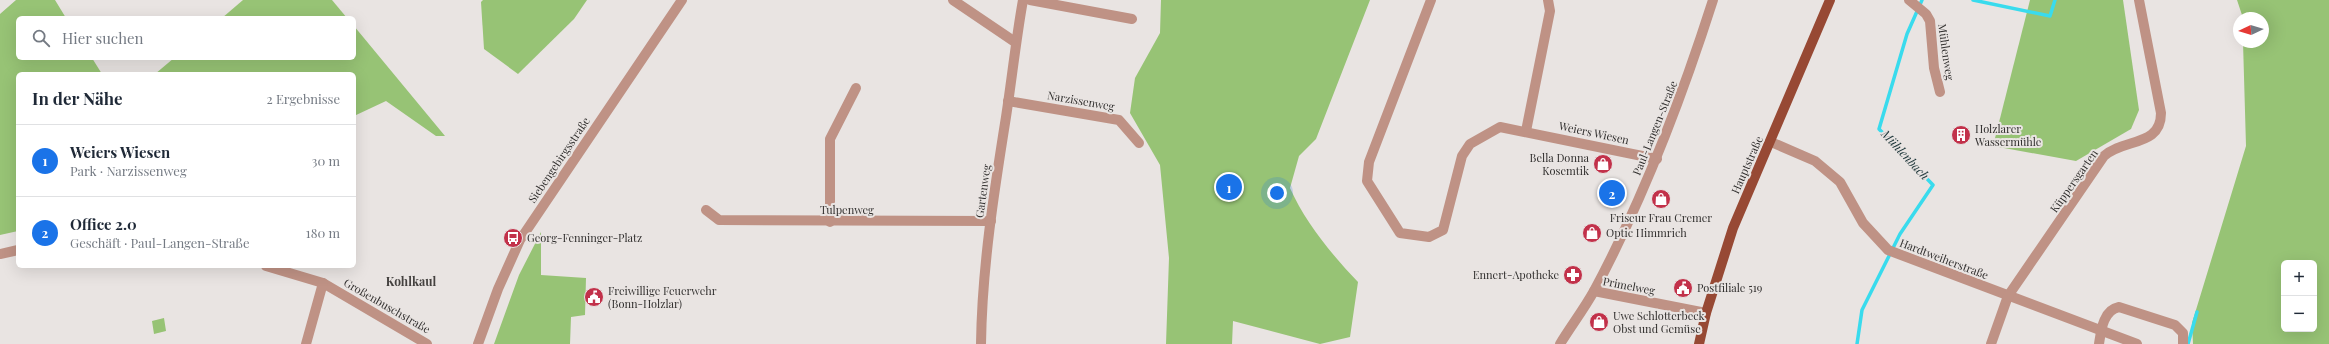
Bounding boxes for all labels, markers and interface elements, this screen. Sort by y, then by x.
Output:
north arrow [2233,12,2269,48]
search box [16,16,356,60]
street label: Mühlenweg [1935,23,1958,81]
icon: search [30,27,52,49]
text: Hier suchen [62,28,144,48]
street label: Paul-Langen-Straße [1629,78,1681,177]
text: In der Nähe [32,87,123,109]
street label: Narzissenweg [1046,87,1116,114]
text: 2 Ergebnisse [266,90,340,107]
street label: Siebengebirgsstraße [524,114,593,206]
street label: Weiers Wiesen [1557,118,1631,147]
place label: Holzlarer Wassermühle [1974,121,2042,149]
building icon: Holzlarer Wassermühle [1950,124,1972,146]
water label: Mühlenbach [1878,125,1933,183]
street label: Hauptstraße [1727,133,1766,196]
text: Weiers Wiesen [70,142,170,162]
street label: Küppersgarten [2046,146,2101,215]
place label: Bella Donna Kosemtik [1530,150,1590,178]
text: 1 [43,152,47,169]
text: 30 m [312,152,340,169]
shop icon: Bella Donna Kosemtik [1592,153,1614,175]
text: Park · Narzissenweg [70,162,187,179]
street label: Gartenweg [971,163,994,219]
pin: 1 [1216,172,1242,202]
pin: 2 [1599,178,1625,208]
your location [1267,183,1287,203]
shop icon: Friseur Frau Cremer [1650,188,1672,210]
street label: Tulpenweg [820,202,874,217]
place label: Friseur Frau Cremer [1610,210,1712,225]
text: Office 2.0 [70,214,137,234]
shop icon: Optic Himmrich [1581,222,1603,244]
text: 2 [42,224,48,241]
text: 180 m [306,224,340,241]
place label: Optic Himmrich [1606,225,1687,240]
bus stop icon: Georg-Fenninger-Platz [502,227,524,249]
place label: Georg-Fenninger-Platz [527,230,642,245]
text: Geschäft · Paul-Langen-Straße [70,234,250,251]
street label: Hardtweiherstraße [1898,235,1991,283]
map controls [2281,260,2317,332]
button: + [2281,260,2317,296]
pharmacy icon: Ennert-Apotheke [1562,264,1584,286]
place label: Ennert-Apotheke [1473,267,1559,282]
district label: Kohlkaul [386,273,436,289]
street label: Primelweg [1602,273,1657,298]
street label: Großenbuschstraße [341,275,434,337]
public building icon: Postfiliale 519 [1672,277,1694,299]
place label: Postfiliale 519 [1697,280,1763,295]
place label: Freiwillige Feuerwehr (Bonn-Holzlar) [608,283,717,311]
public building icon: Freiwillige Feuerwehr (Bonn-Holzlar) [583,286,605,308]
button: − [2281,296,2317,332]
place label: Uwe Schlotterbeck Obst und Gemüse [1613,308,1705,336]
shop icon: Uwe Schlotterbeck Obst und Gemüse [1588,311,1610,333]

